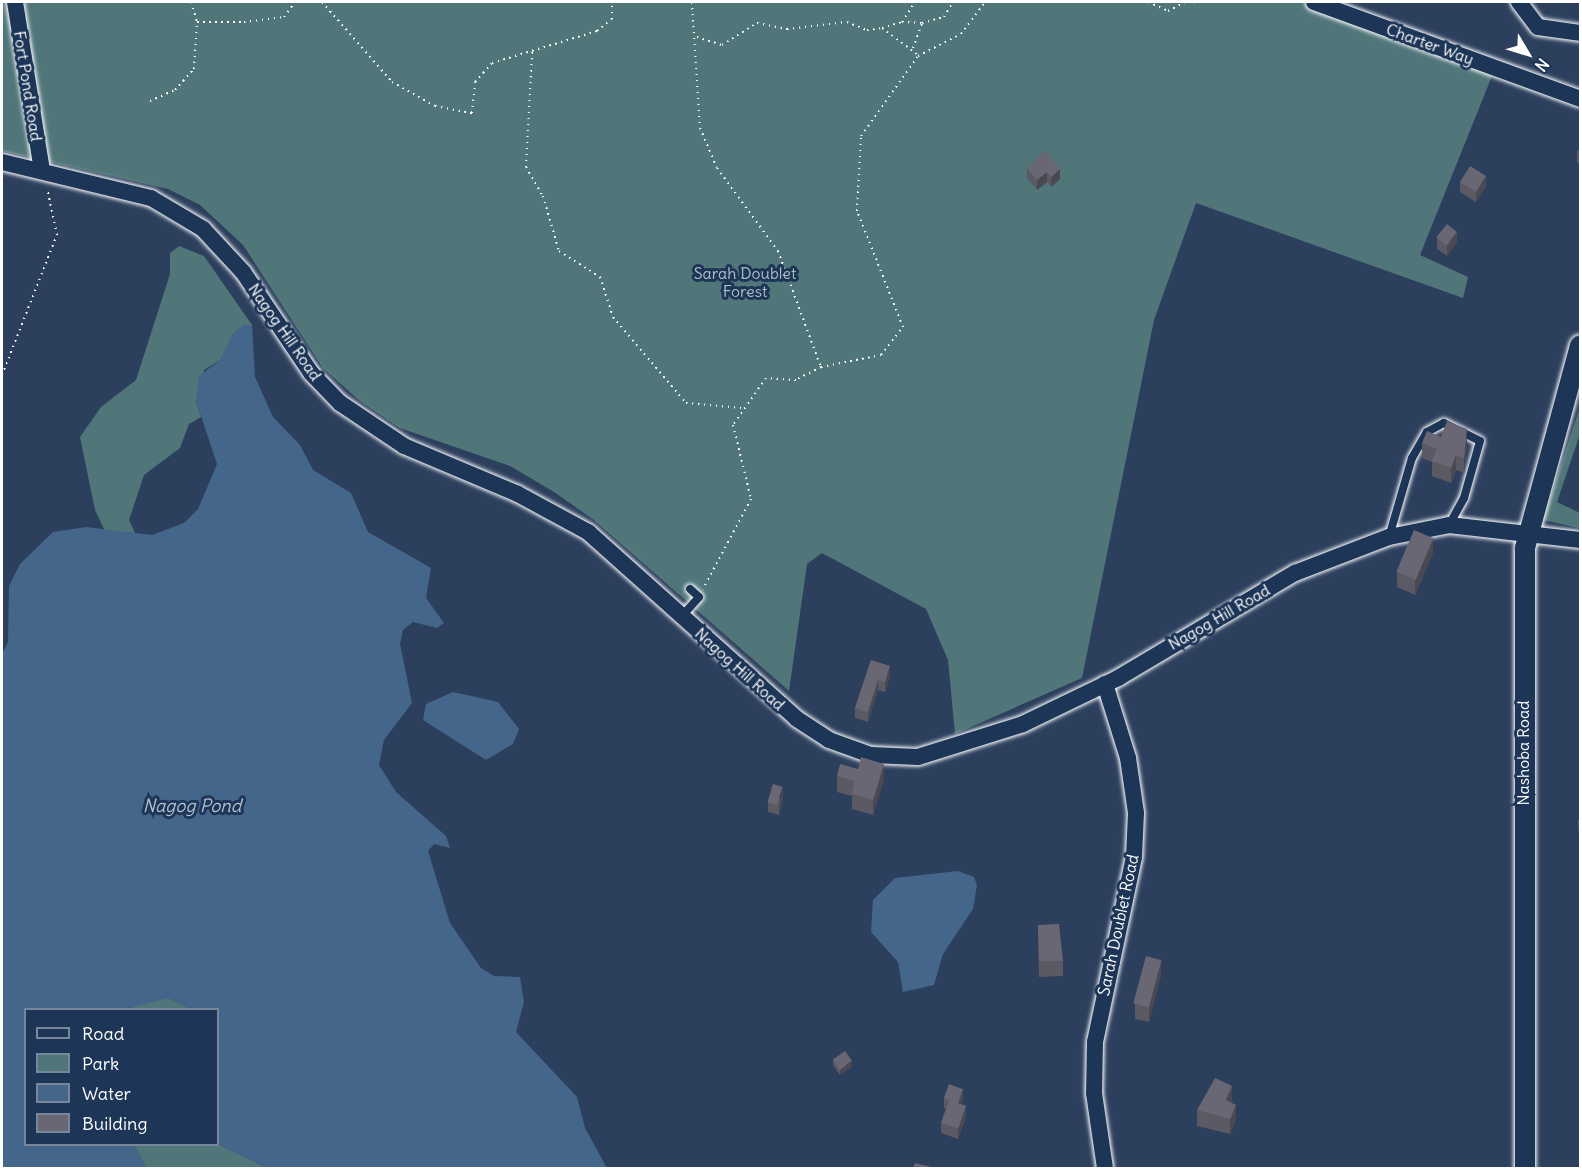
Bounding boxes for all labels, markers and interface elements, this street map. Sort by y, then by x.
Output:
street label: Charter Way [1384,19,1476,69]
north arrow [1498,24,1558,84]
street label: Fort Pond Road [10,30,46,142]
text: N [1531,55,1553,76]
park label: Sarah Doublet Forest [694,263,796,301]
street label: Nagog Hill Road [244,280,326,384]
street label: Nagog Hill Road [1165,580,1273,654]
street label: Nagog Hill Road [691,624,789,714]
street label: Nashoba Road [1513,701,1533,805]
water label: Nagog Pond [143,795,241,817]
street label: Sarah Doublet Road [1094,853,1142,997]
legend [24,1008,219,1146]
text: Road [82,1022,124,1045]
text: Park [82,1052,119,1075]
text: Water [82,1082,131,1105]
text: Building [82,1112,147,1135]

